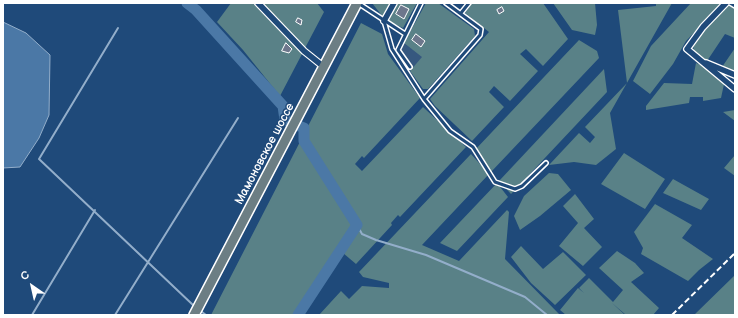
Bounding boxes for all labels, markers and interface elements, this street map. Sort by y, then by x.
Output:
street label: Мамоновское шоссе [232,101,298,207]
north arrow [12,266,52,306]
text: С [18,268,32,283]

